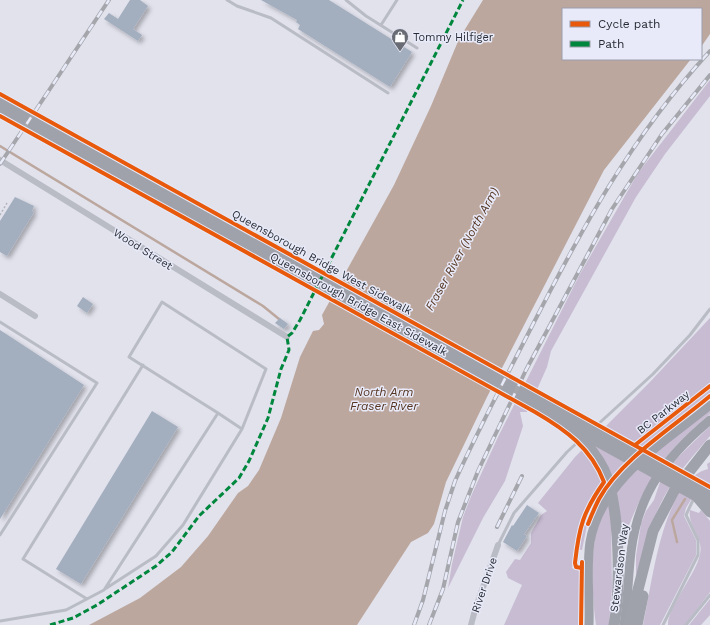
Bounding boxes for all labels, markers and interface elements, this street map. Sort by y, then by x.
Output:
legend [562,8,702,60]
text: Cycle path [598,17,660,31]
shop icon: Tommy Hilfiger [390,27,410,52]
place label: Tommy Hilfiger [413,31,494,44]
text: Path [598,37,624,51]
water label: Fraser River (North Arm) [422,185,502,313]
street label: Queensborough Bridge West Sidewalk [230,207,414,318]
street label: Wood Street [111,226,175,273]
street label: Queensborough Bridge East Sidewalk [268,250,450,359]
water label: North Arm Fraser River [350,385,419,413]
street label: BC Parkway [635,388,692,437]
street label: Stewardson Way [608,523,631,613]
street label: River Drive [469,556,500,615]

